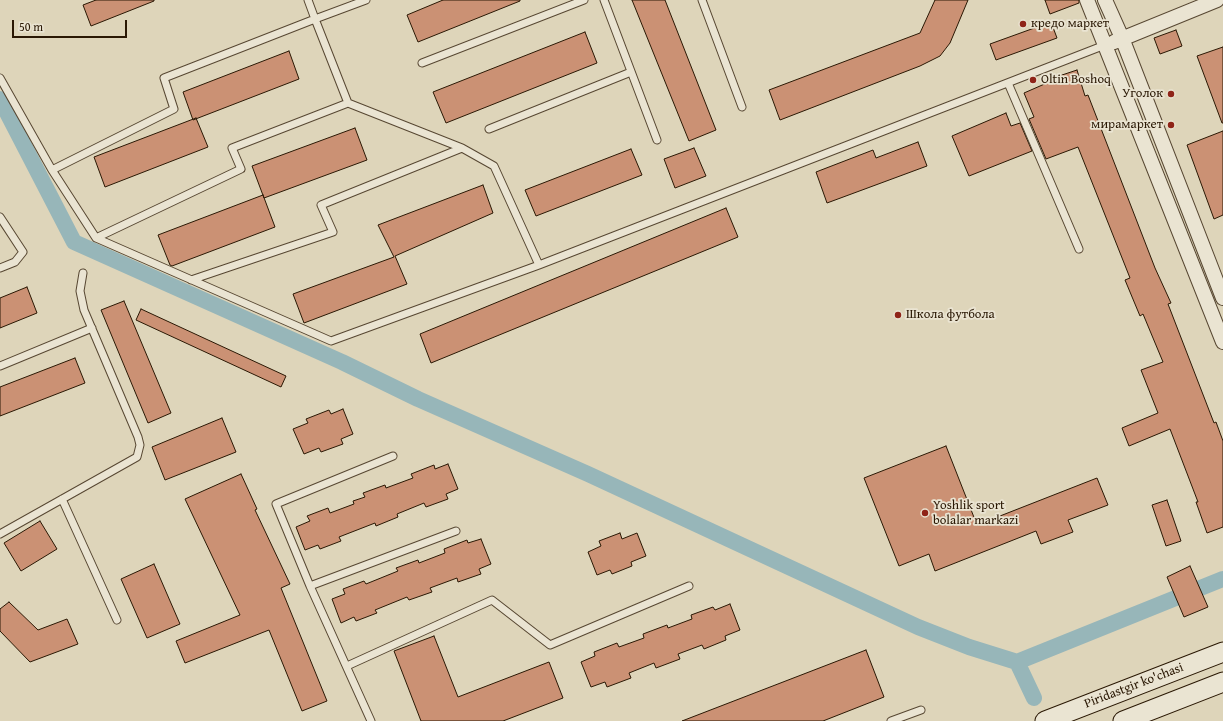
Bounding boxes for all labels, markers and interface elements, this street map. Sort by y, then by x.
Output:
scale bar [14,12,129,38]
place label: кредо маркет [1031,16,1109,32]
text: 50 m [19,18,43,35]
marker: кредо маркет [1018,19,1028,29]
place label: Oltin Boshoq [1041,72,1111,88]
marker: Oltin Boshoq [1028,75,1038,85]
place label: Уголок [1122,86,1163,102]
marker: Уголок [1166,89,1176,99]
place label: мирамаркет [1091,117,1163,133]
marker: мирамаркет [1166,120,1176,130]
place label: Школа футбола [906,307,995,323]
marker: Школа футбола [893,310,903,320]
place label: Yoshlik sport bolalar markazi [933,498,1018,529]
marker: Yoshlik sport bolalar markazi [920,508,930,518]
street label: Piridastgir ko'chasi [1082,660,1186,712]

